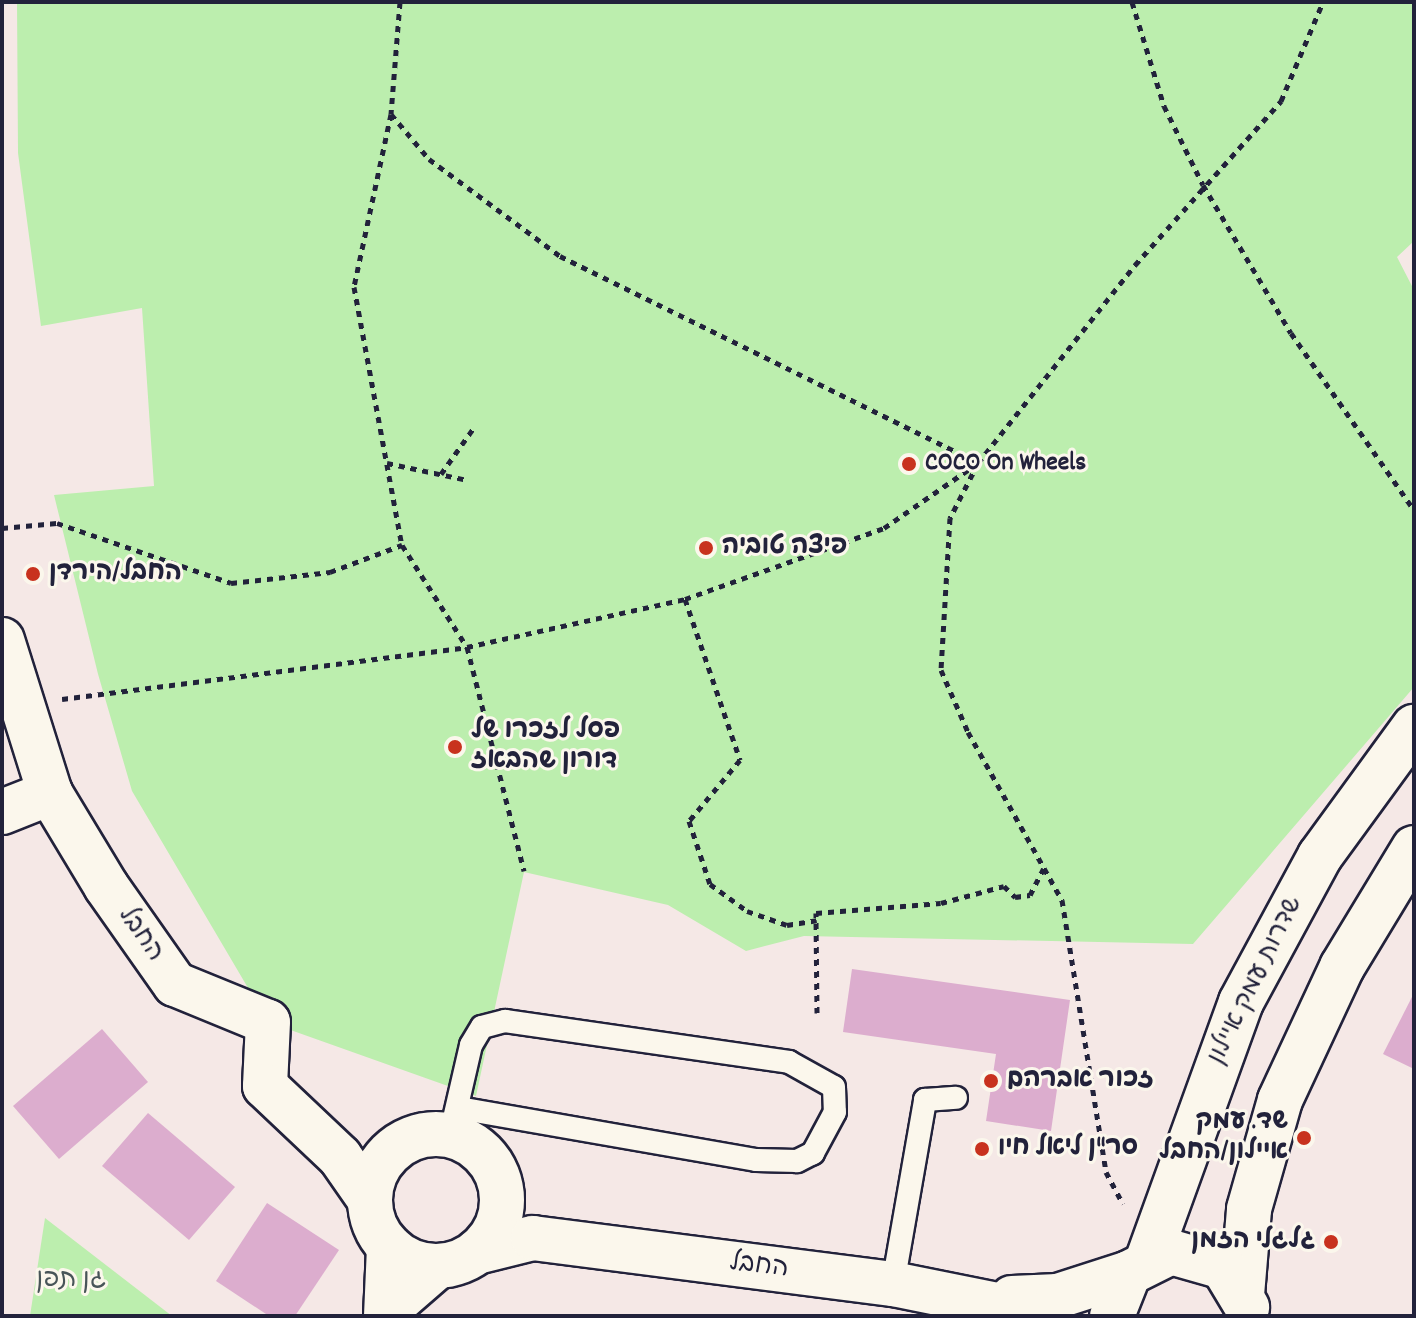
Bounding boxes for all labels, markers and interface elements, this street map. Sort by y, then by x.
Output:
place label: COCO On Wheels [925,448,1086,480]
marker: COCO On Wheels [900,455,918,473]
place label: פיצה טוביה [722,532,847,564]
marker: פיצה טוביה [697,539,715,557]
place label: החבל/הירדן [49,558,182,590]
marker: החבל/הירדן [24,565,42,583]
place label: פסל לזכרו של דורון שהבאז [471,716,620,778]
marker: פסל לזכרו של דורון שהבאז [446,738,464,756]
street label: שדרות עמק איילון [1202,892,1310,1070]
street label: החבל [110,902,170,968]
place label: זכור אברהם [1007,1065,1154,1097]
marker: זכור אברהם [982,1072,1000,1090]
place label: שד. עמק איילון/החבל [1159,1107,1288,1168]
marker: שד. עמק איילון/החבל [1295,1129,1313,1147]
place label: סר"ן ליאל חיו [998,1133,1138,1165]
marker: סר"ן ליאל חיו [973,1140,991,1158]
place label: גלגלי הזמן [1191,1226,1315,1258]
marker: גלגלי הזמן [1322,1233,1340,1251]
street label: החבל [728,1248,790,1286]
park label: גן תפן [36,1265,106,1297]

